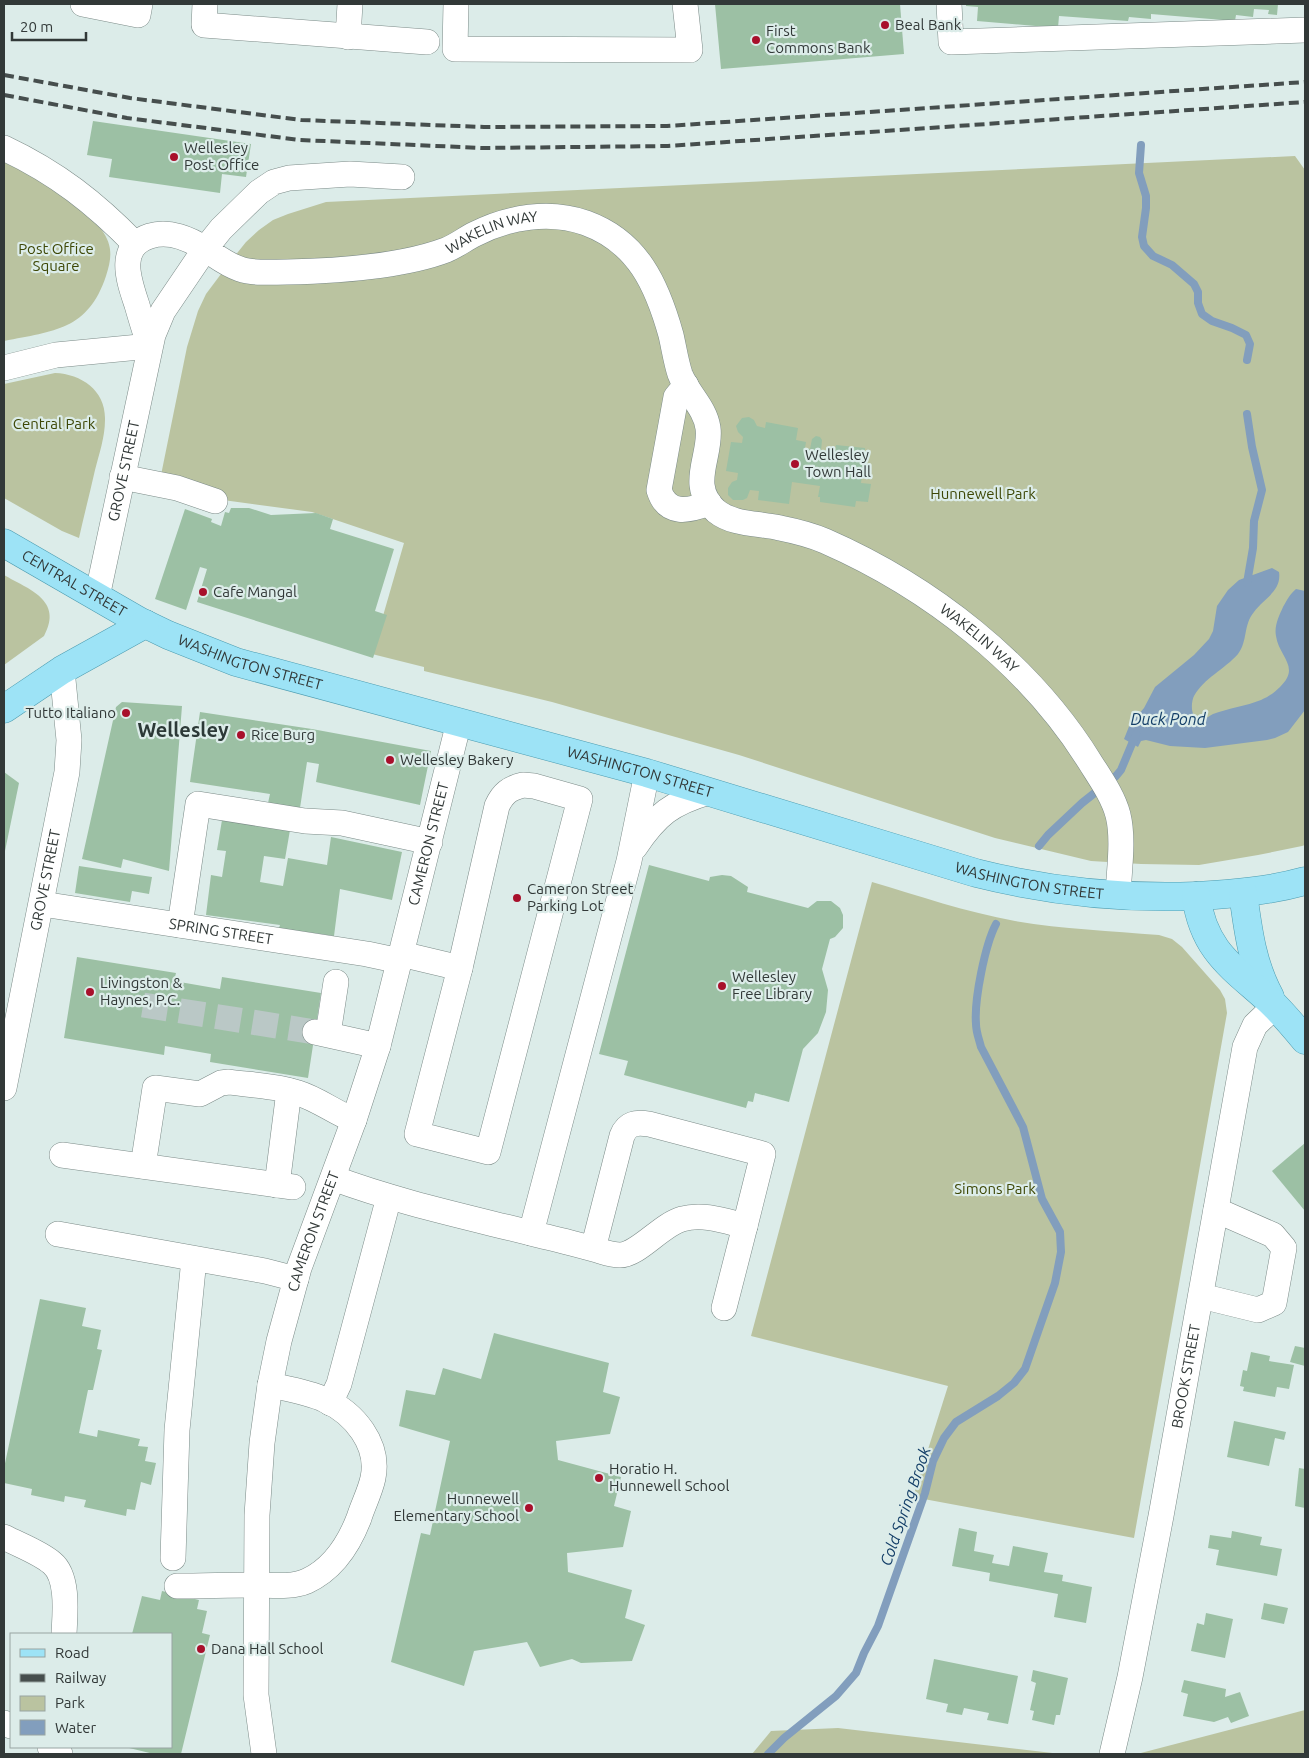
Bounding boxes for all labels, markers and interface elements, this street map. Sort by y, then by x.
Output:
scale bar [12,10,86,42]
place label: Beal Bank [895,16,962,33]
text: 20 m [20,18,53,35]
marker: Beal Bank [879,19,891,31]
place label: First Commons Bank [766,22,871,56]
marker: First Commons Bank [750,34,762,46]
place label: Wellesley Post Office [184,139,259,173]
marker: Wellesley Post Office [168,151,180,163]
street label: WAKELIN WAY [443,207,539,257]
park label: Post Office Square [18,240,94,274]
park label: Central Park [13,415,96,432]
street label: GROVE STREET [104,418,143,523]
place label: Wellesley Town Hall [805,446,871,480]
marker: Wellesley Town Hall [789,458,801,470]
park label: Hunnewell Park [930,485,1036,502]
street label: CENTRAL STREET [19,546,130,620]
place label: Cafe Mangal [213,583,297,600]
marker: Cafe Mangal [197,586,209,598]
street label: WAKELIN WAY [937,600,1023,676]
street label: WASHINGTON STREET [176,631,325,693]
place label: Tutto Italiano [26,704,116,721]
marker: Tutto Italiano [120,707,132,719]
water label: Duck Pond [1130,710,1207,728]
district label: Wellesley [137,718,229,741]
place label: Rice Burg [251,726,315,743]
marker: Rice Burg [235,729,247,741]
street label: WASHINGTON STREET [565,743,716,801]
place label: Wellesley Bakery [400,751,514,768]
marker: Wellesley Bakery [384,754,396,766]
street label: CAMERON STREET [404,780,452,907]
street label: GROVE STREET [27,827,63,932]
street label: WASHINGTON STREET [953,858,1105,902]
place label: Cameron Street Parking Lot [527,880,634,914]
marker: Cameron Street Parking Lot [511,892,523,904]
street label: SPRING STREET [168,915,275,948]
place label: Wellesley Free Library [732,968,812,1002]
place label: Livingston & Haynes, P.C. [100,974,183,1008]
marker: Wellesley Free Library [716,980,728,992]
marker: Livingston & Haynes, P.C. [84,986,96,998]
street label: CAMERON STREET [284,1168,342,1293]
park label: Simons Park [954,1180,1036,1197]
street label: BROOK STREET [1168,1322,1203,1430]
water label: Cold Spring Brook [876,1443,934,1568]
place label: Horatio H. Hunnewell School [609,1460,730,1494]
marker: Horatio H. Hunnewell School [593,1472,605,1484]
place label: Hunnewell Elementary School [393,1490,519,1524]
marker: Hunnewell Elementary School [523,1502,535,1514]
legend [10,1633,172,1748]
place label: Dana Hall School [211,1640,323,1657]
marker: Dana Hall School [195,1643,207,1655]
text: Road [55,1644,90,1661]
text: Railway [55,1669,106,1686]
text: Park [55,1694,85,1711]
text: Water [55,1719,96,1736]

